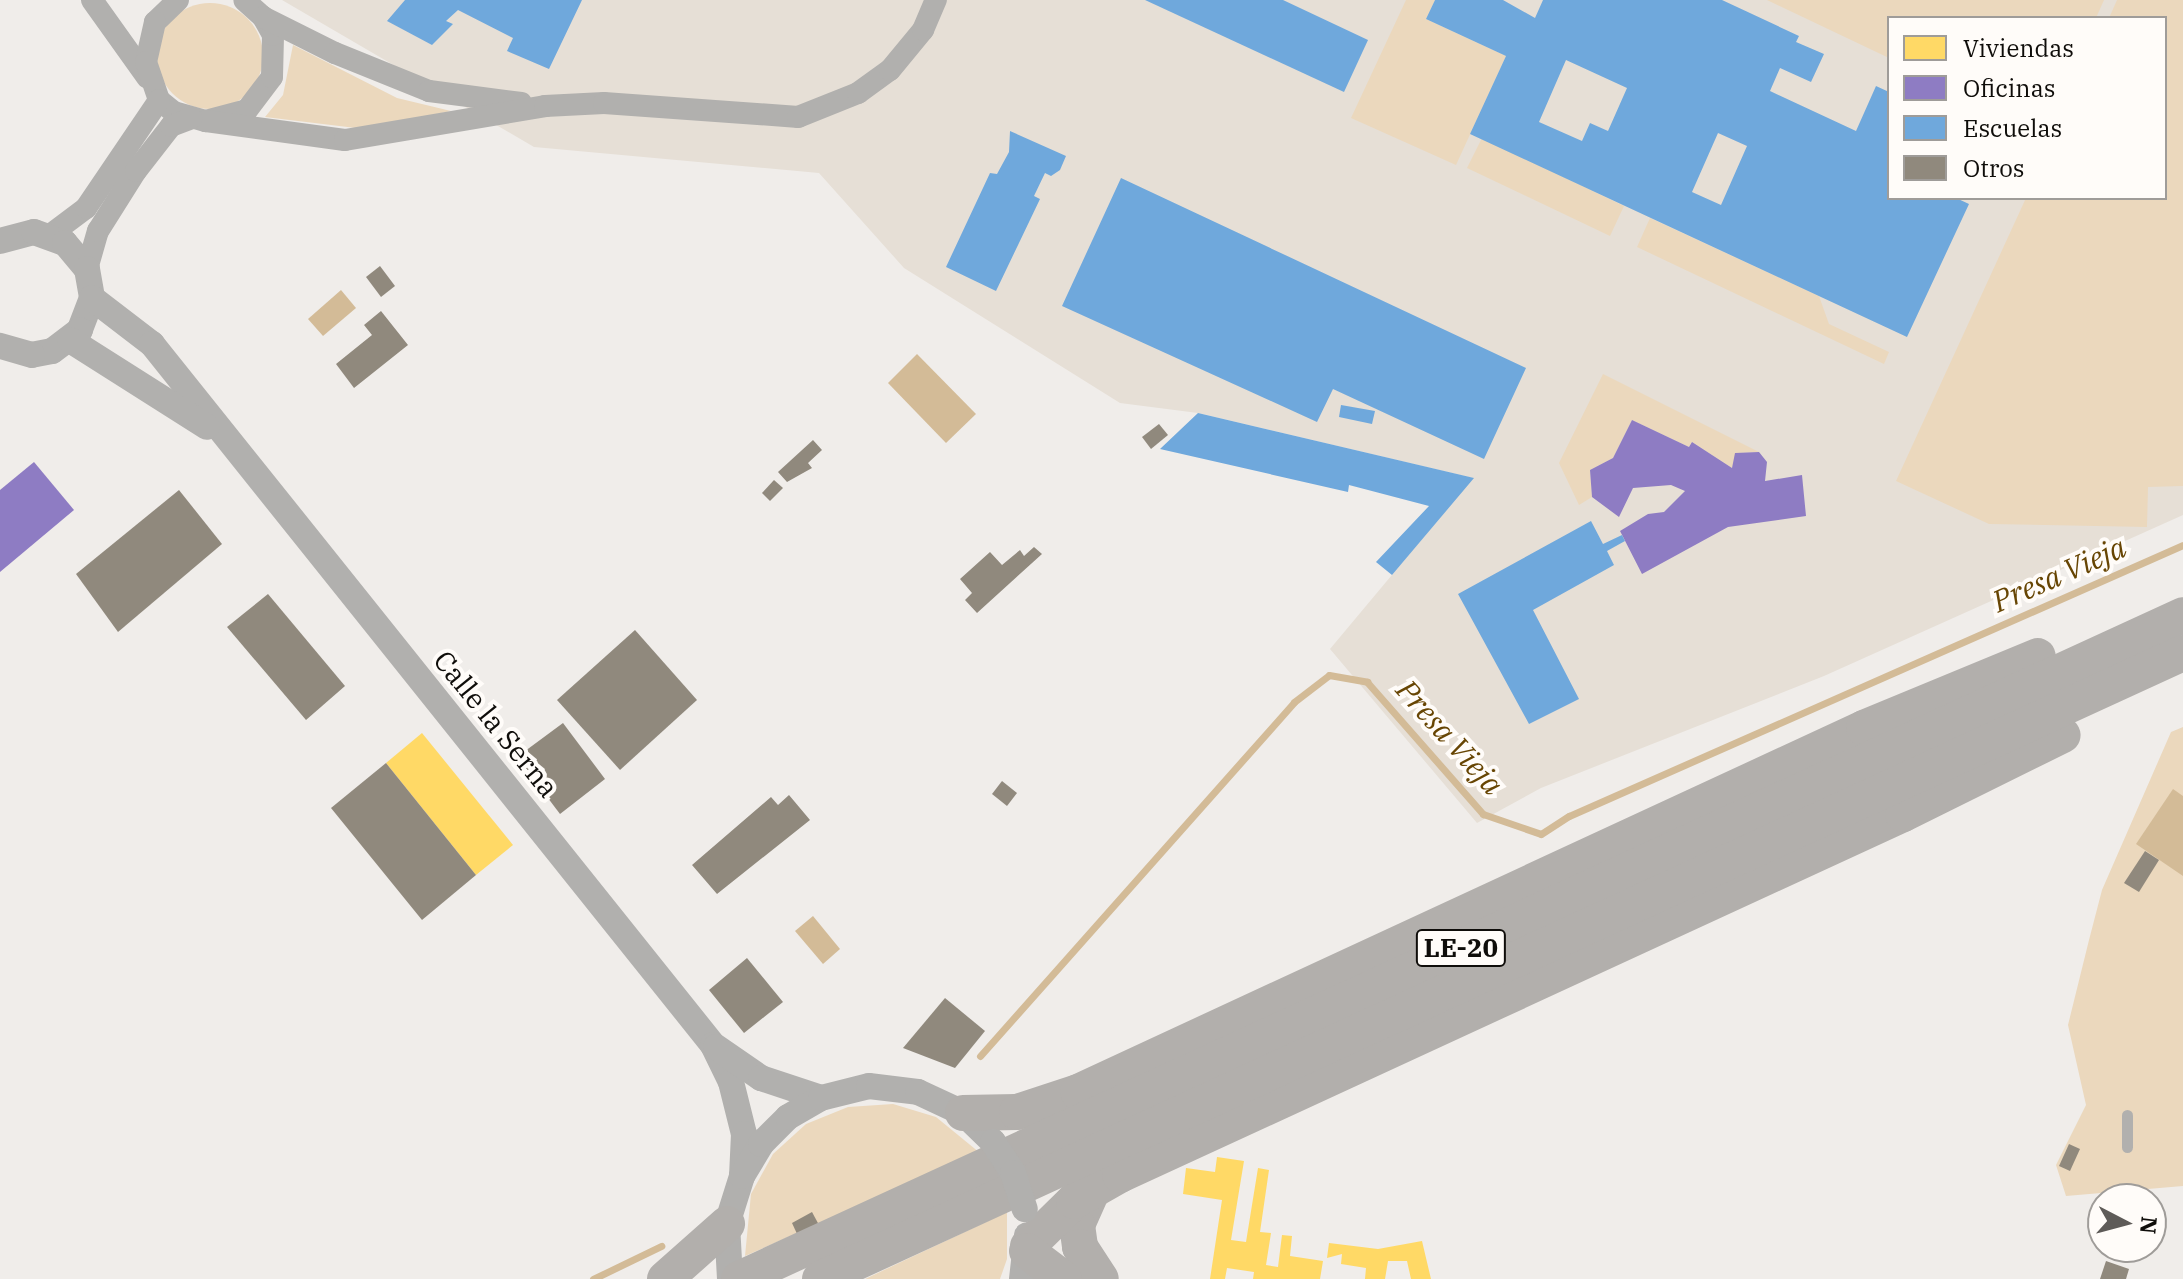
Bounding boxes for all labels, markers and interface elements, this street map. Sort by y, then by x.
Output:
legend [1887,16,2167,200]
text: Viviendas [1963,32,2074,64]
text: Oficinas [1963,72,2055,104]
text: Escuelas [1963,112,2062,144]
text: Otros [1963,152,2025,184]
water label: Presa Vieja [1987,529,2131,619]
street label: Calle la Serna [427,644,565,804]
water label: Presa Vieja [1389,672,1511,802]
road number: LE-20 [1415,926,1507,970]
north arrow [2087,1183,2167,1263]
text: N [2134,1215,2165,1236]

